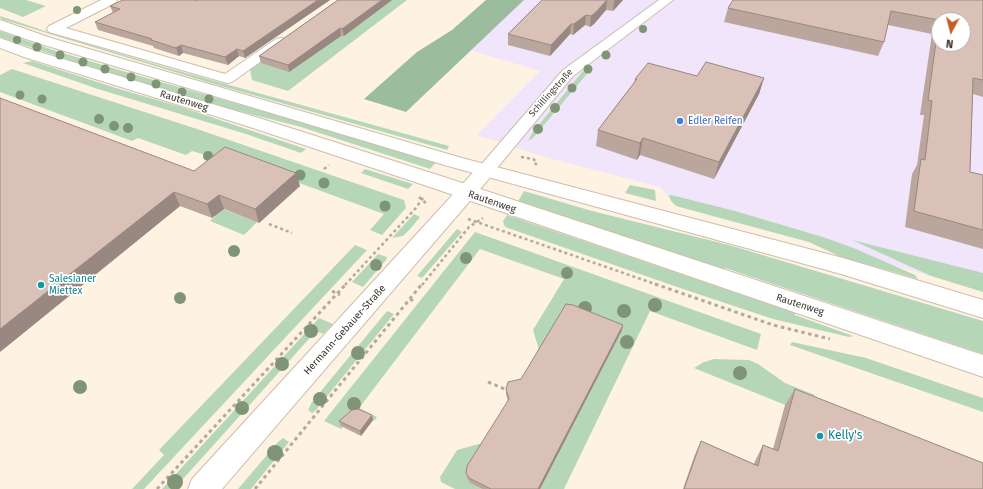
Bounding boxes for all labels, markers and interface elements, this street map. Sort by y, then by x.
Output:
north arrow [931,12,971,52]
text: N [945,37,954,50]
street label: Schillingstraße [527,67,575,119]
street label: Rautenweg [158,88,210,114]
place label: Edler Reifen [688,115,743,127]
marker: Edler Reifen [675,116,685,126]
street label: Rautenweg [467,188,517,216]
place label: Salesianer Miettex [49,273,96,296]
marker: Salesianer Miettex [36,280,46,290]
street label: Hermann-Gebauer-Straße [301,283,389,377]
street label: Rautenweg [774,292,826,318]
place label: Kelly's [828,429,862,443]
marker: Kelly's [815,431,825,441]

